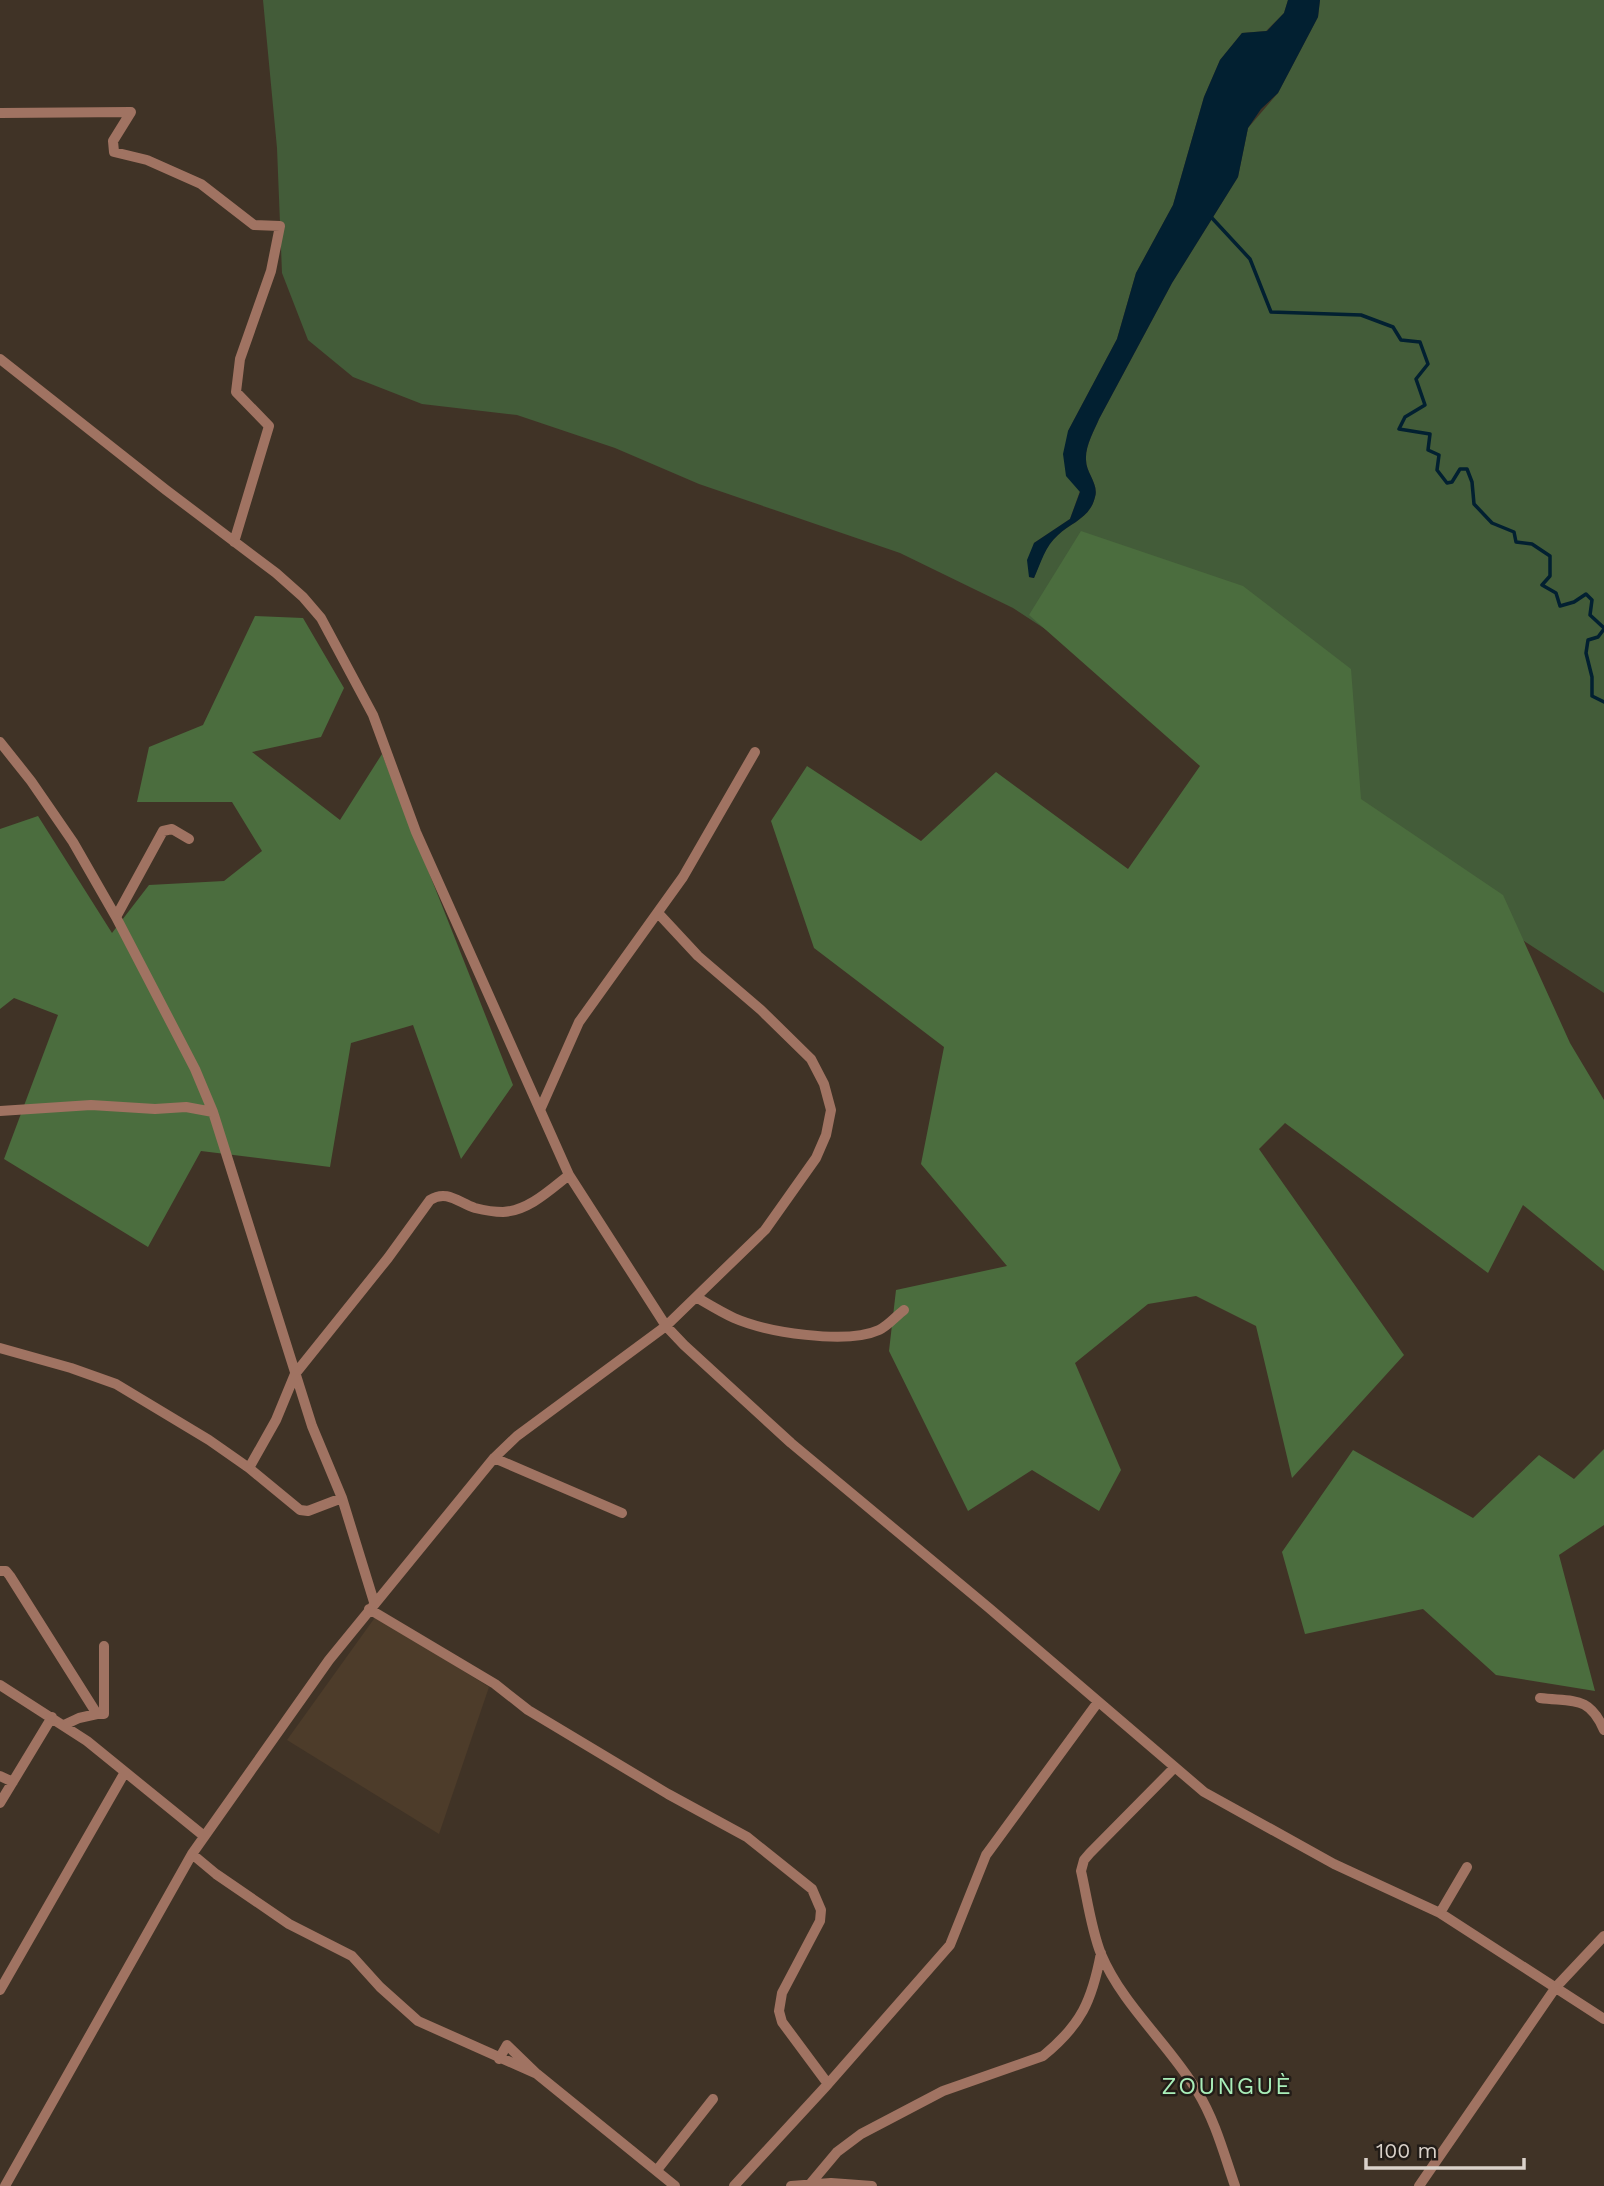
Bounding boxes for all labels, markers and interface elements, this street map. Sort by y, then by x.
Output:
district label: ZOUNGUÈ [1161,2072,1293,2100]
scale bar [1366,2126,1524,2170]
text: 100 m [1376,2138,1438,2163]

